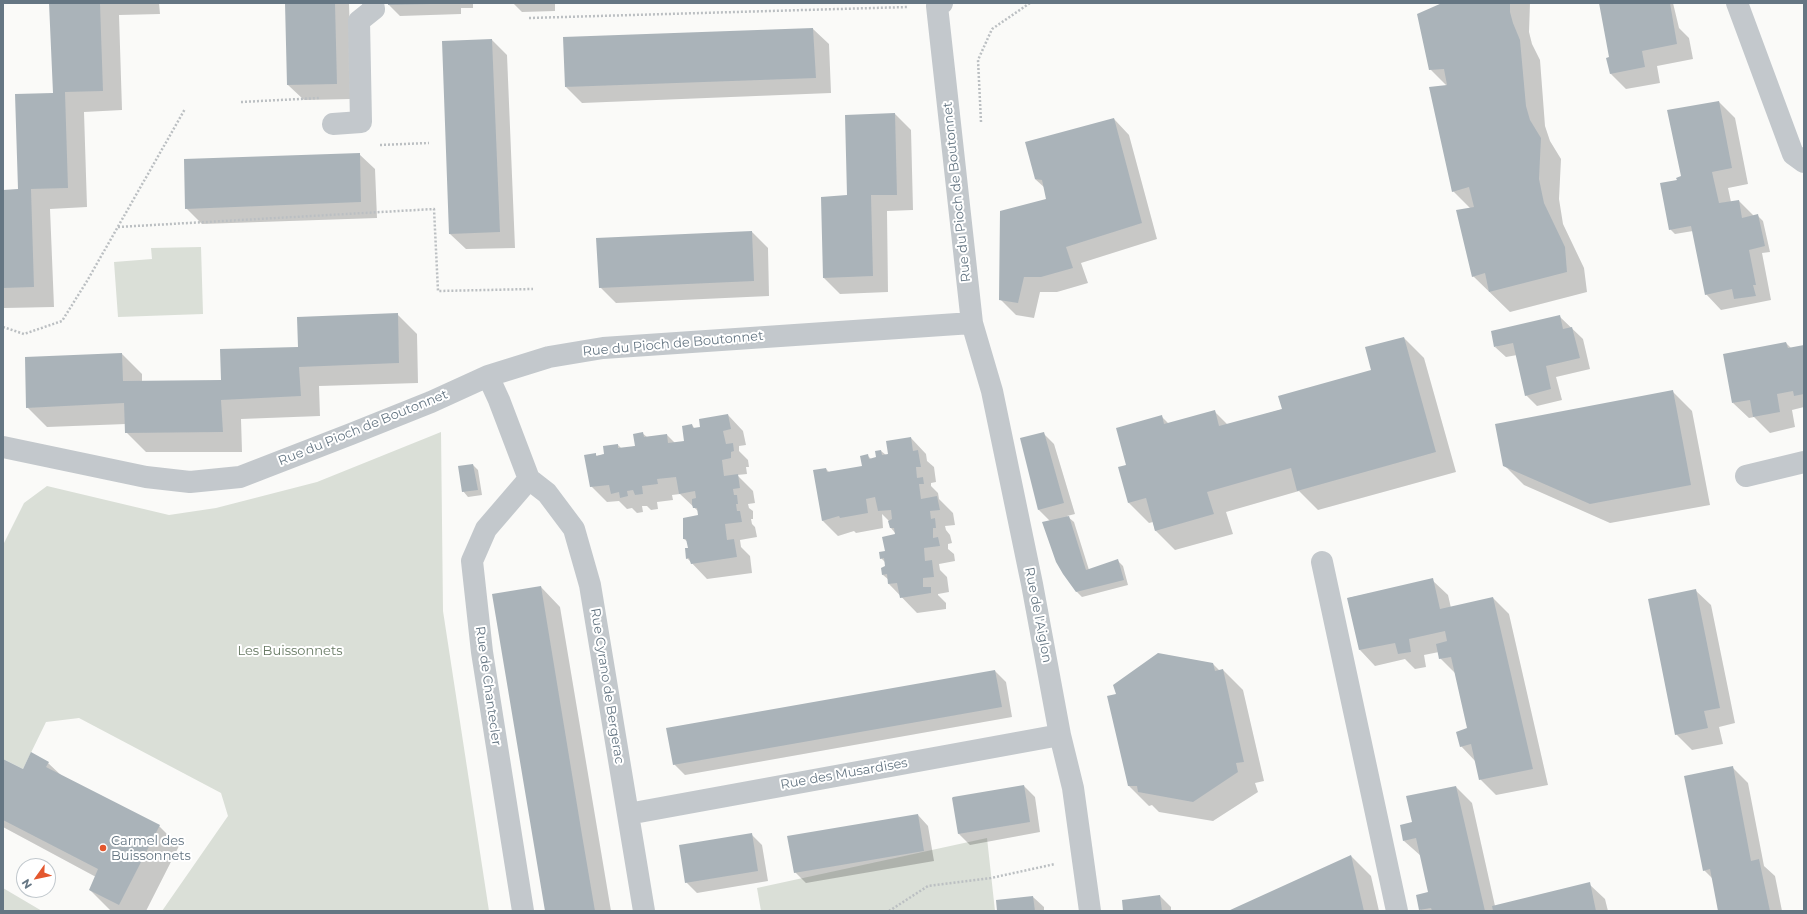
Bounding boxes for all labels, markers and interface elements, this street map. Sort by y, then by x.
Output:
street label: Rue du Pioch de Boutonnet [940,101,974,283]
street label: Rue du Pioch de Boutonnet [582,328,764,360]
street label: Rue du Pioch de Boutonnet [276,387,450,469]
street label: Rue de l'Aiglon [1021,566,1055,664]
street label: Rue Cyrano de Bergerac [587,607,627,765]
street label: Rue de Chantecler [472,625,504,747]
park label: Les Buissonnets [237,643,343,659]
street label: Rue des Musardises [779,755,909,793]
place label: Carmel des Buissonnets [111,833,191,864]
marker: Carmel des Buissonnets [98,843,108,853]
north arrow [16,858,56,898]
text: N [18,876,35,892]

